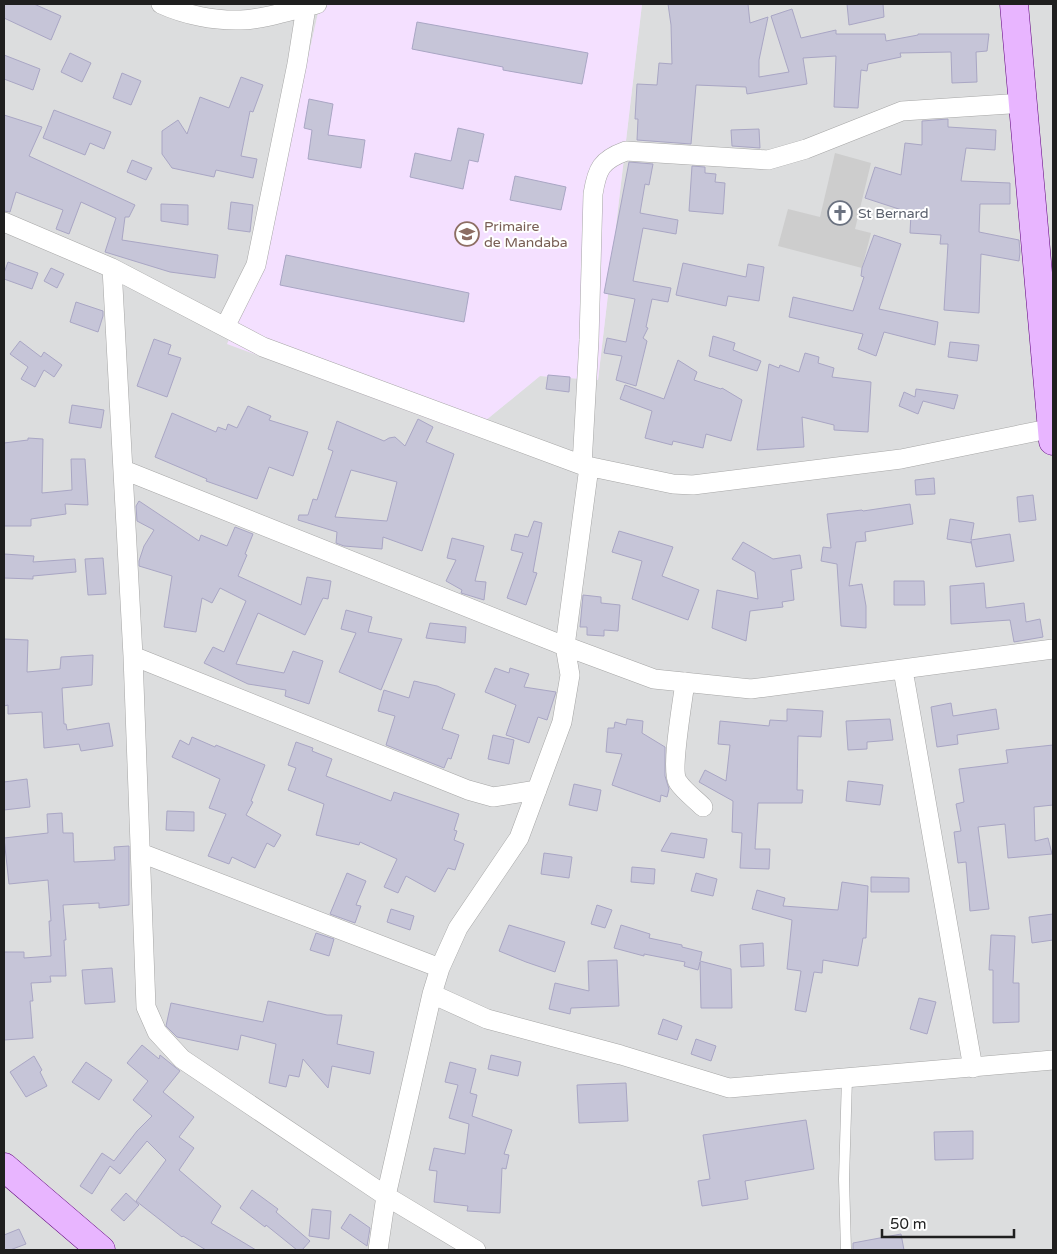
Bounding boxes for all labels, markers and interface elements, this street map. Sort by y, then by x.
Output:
church icon: St Bernard [827,200,853,226]
place label: St Bernard [858,205,929,222]
place label: Primaire de Mandaba [484,218,568,251]
school or university icon: Primaire de Mandaba [454,221,480,247]
scale bar [882,1206,1014,1238]
text: 50 m [890,1215,927,1233]

